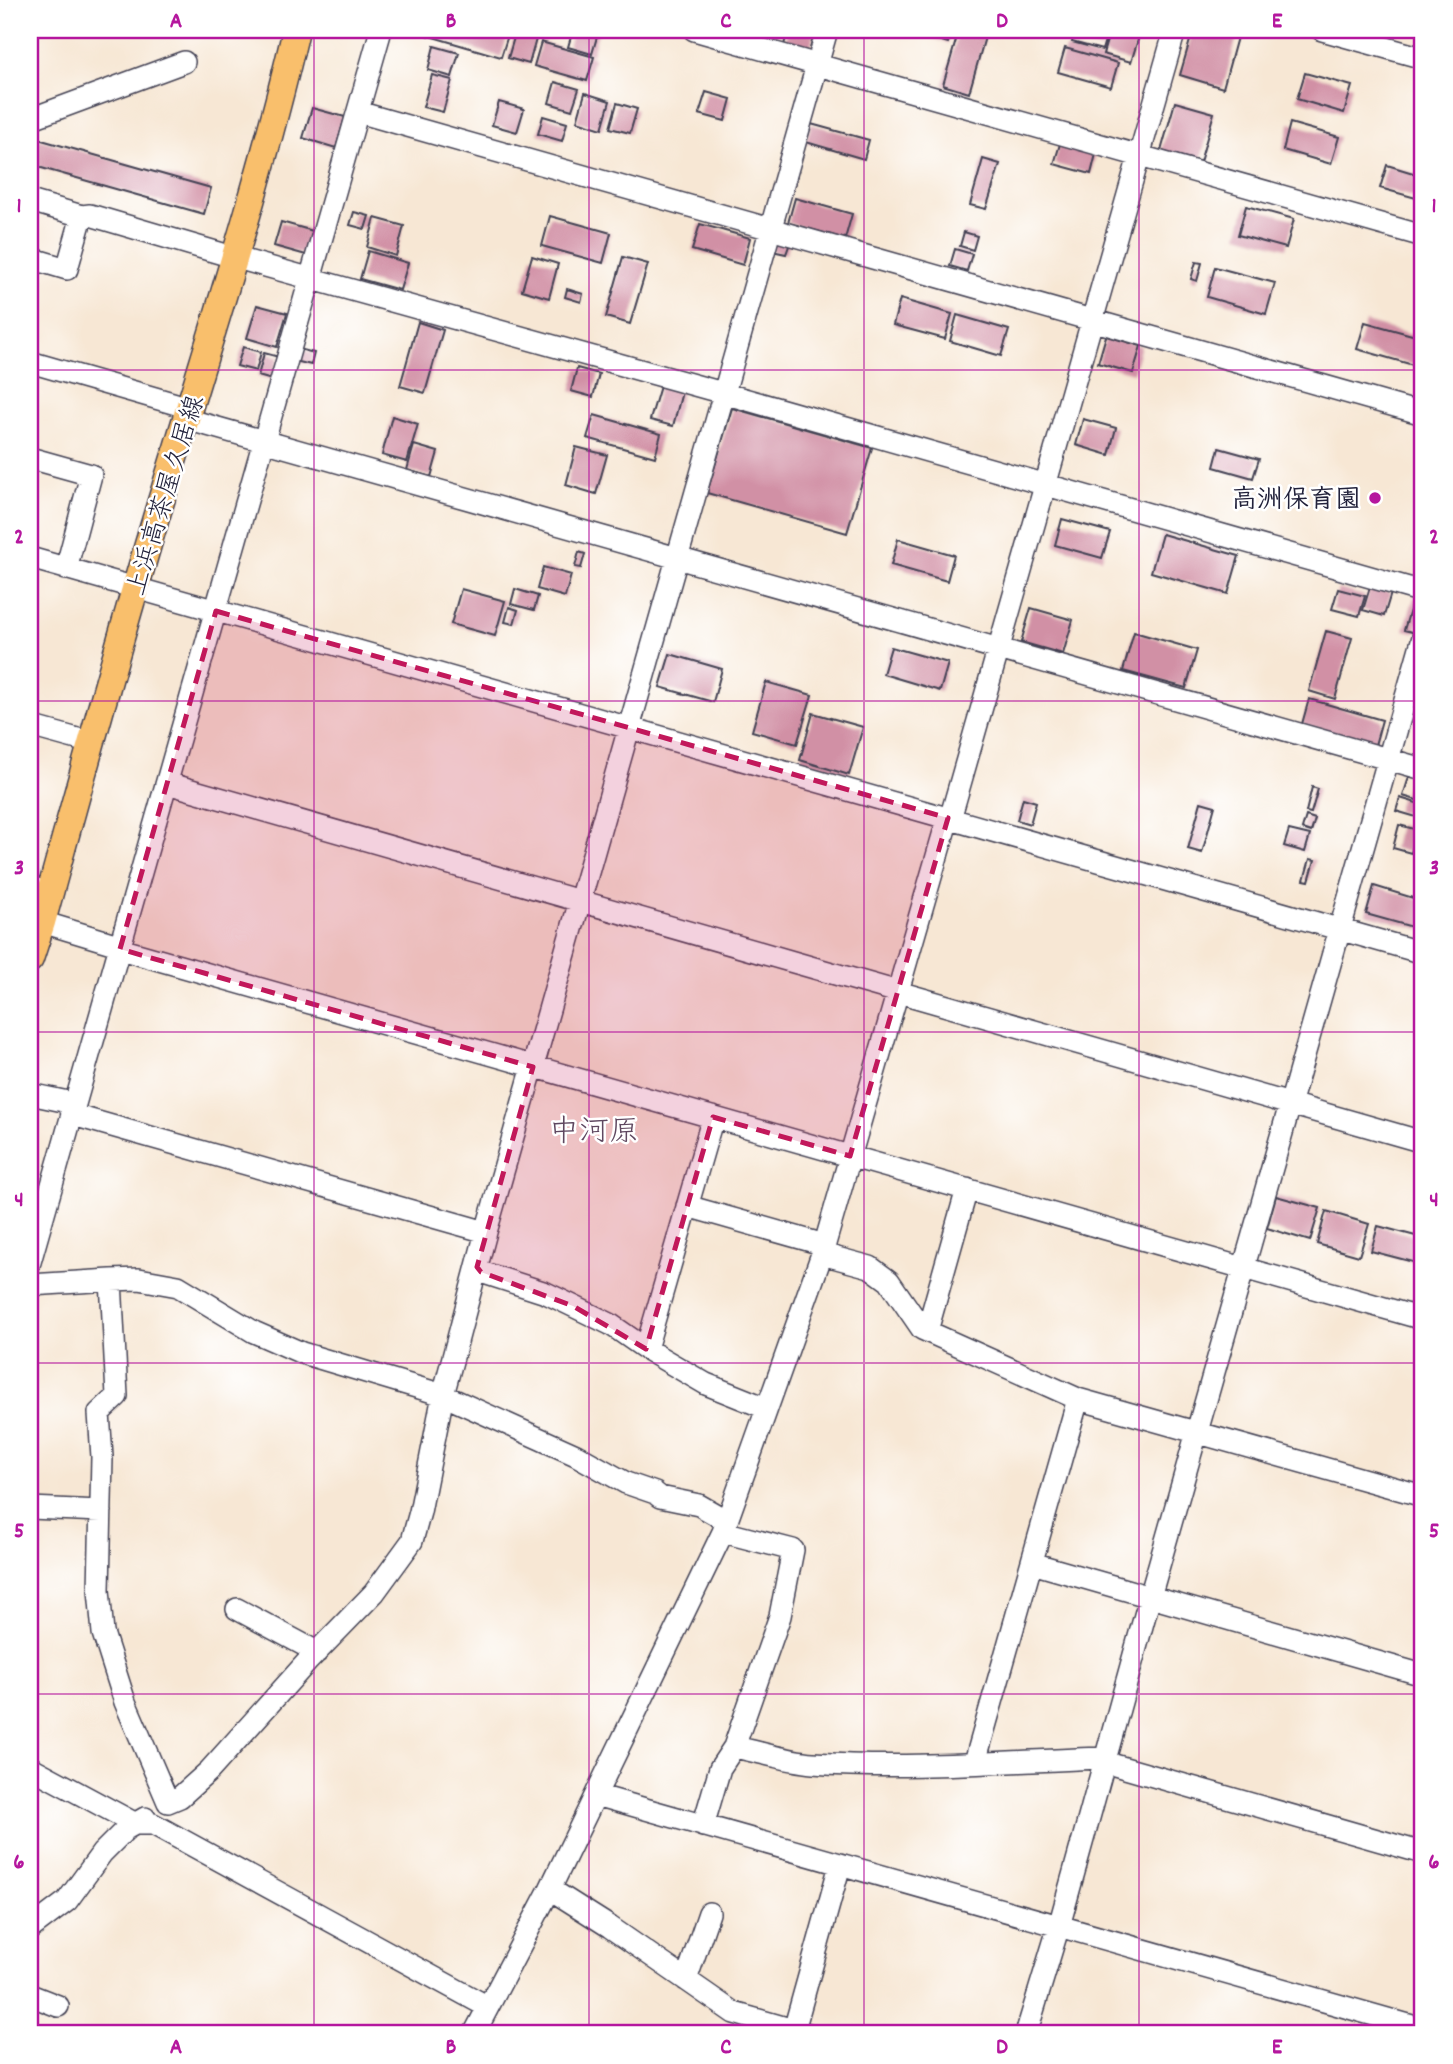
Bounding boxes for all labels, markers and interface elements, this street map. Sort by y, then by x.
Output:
text: A [170,6,182,39]
text: B [446,6,457,39]
text: C [720,6,732,39]
text: D [996,6,1008,39]
text: E [1272,6,1283,39]
text: 1 [16,191,22,224]
text: 1 [1431,191,1437,224]
street label: 上浜高茶屋久居線 [119,391,215,601]
place label: 高洲保育園 [1231,483,1361,520]
marker: 高洲保育園 [1367,490,1383,506]
text: 2 [14,522,24,555]
text: 2 [1429,522,1439,555]
text: 3 [14,853,24,886]
text: 3 [1429,853,1439,886]
district label: 中河原 [549,1113,639,1156]
text: 4 [14,1185,24,1218]
text: 4 [1429,1185,1439,1218]
text: 5 [14,1516,24,1549]
text: 5 [1429,1516,1439,1549]
text: 6 [13,1847,25,1880]
text: 6 [1428,1847,1440,1880]
text: A [170,2032,182,2064]
text: B [446,2032,457,2064]
text: C [720,2032,732,2064]
text: D [996,2032,1008,2064]
text: E [1272,2032,1283,2064]

